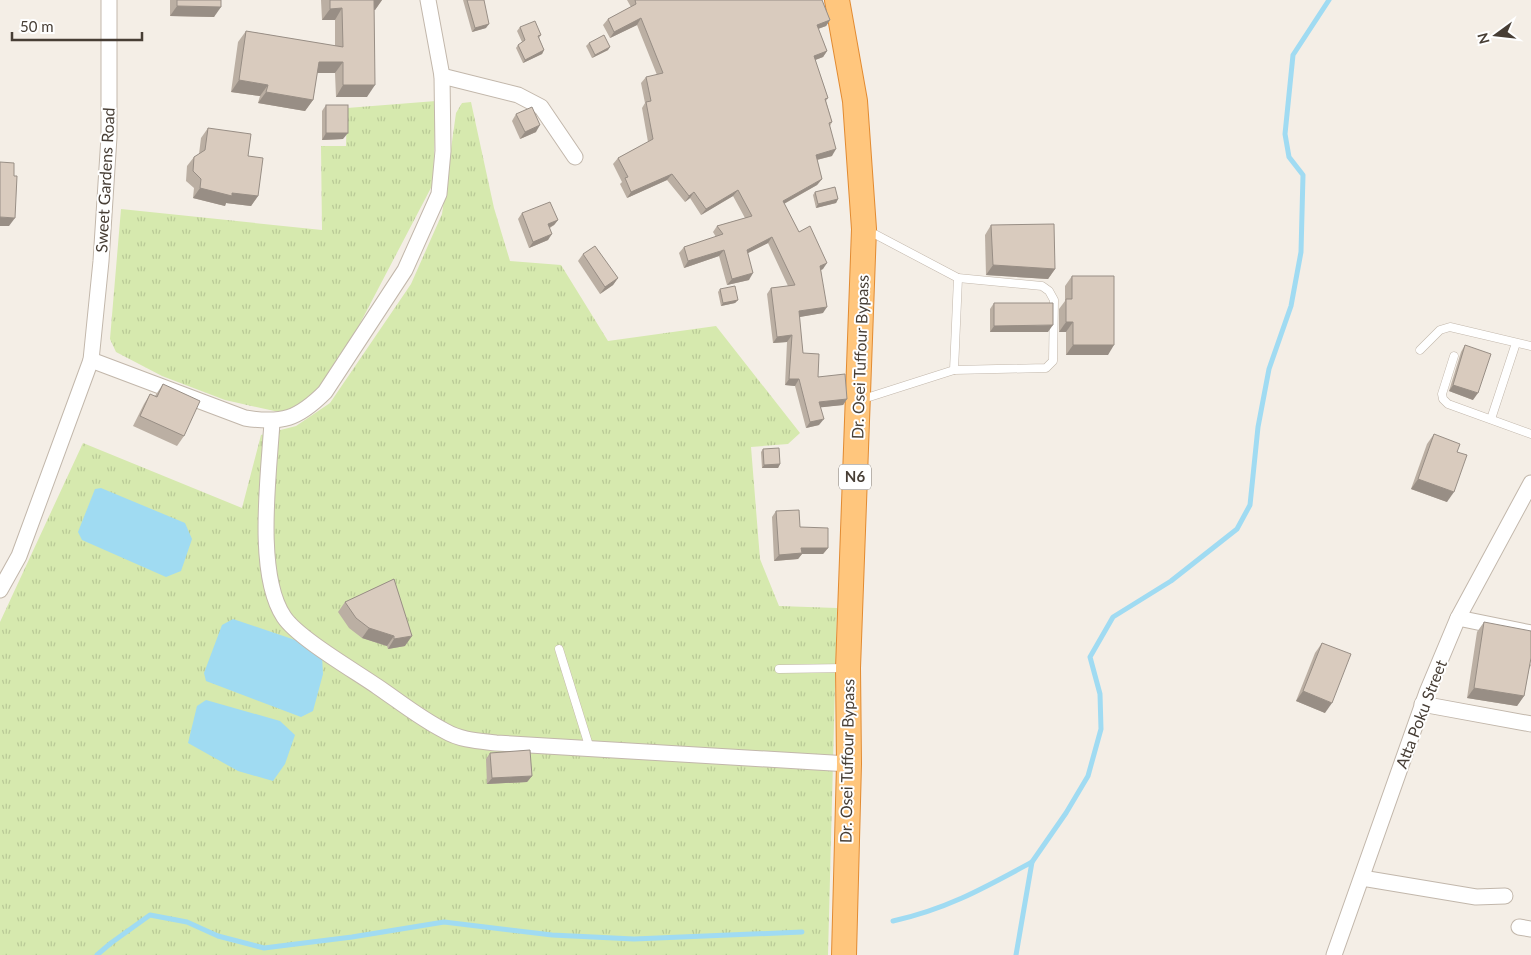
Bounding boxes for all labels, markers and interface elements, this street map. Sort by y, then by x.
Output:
scale bar [12,10,142,42]
north arrow [1471,10,1521,60]
text: 50 m [20,17,54,35]
text: N [1473,31,1493,46]
street label: Sweet Gardens Road [91,107,118,253]
street label: Dr. Osei Tuffour Bypass [847,274,872,439]
road number: N6 [839,464,871,490]
street label: Atta Poku Street [1391,657,1450,771]
street label: Dr. Osei Tuffour Bypass [836,679,857,843]

